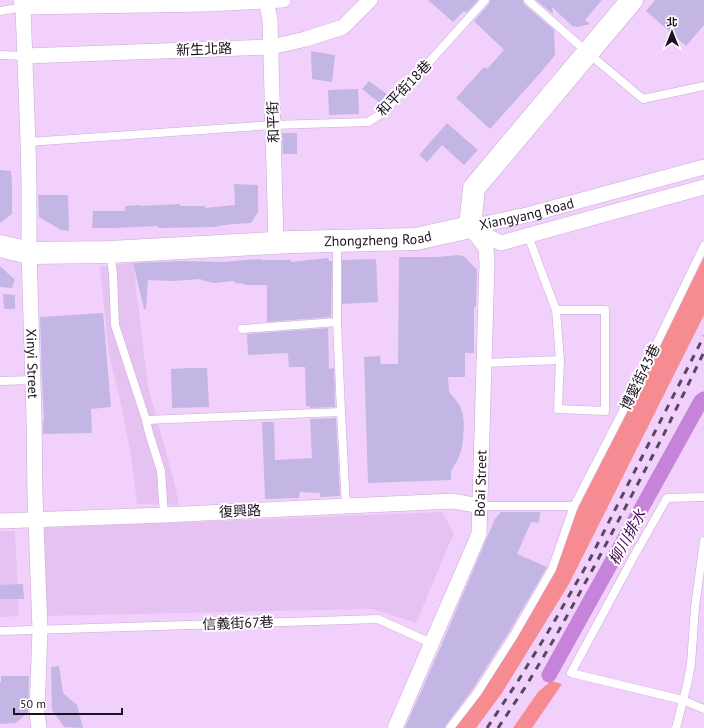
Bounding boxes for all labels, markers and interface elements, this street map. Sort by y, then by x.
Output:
north arrow [652,12,692,52]
text: 北 [667,15,678,29]
street label: 新生北路 [176,39,232,59]
street label: 和平街18巷 [373,56,435,120]
street label: 和平街 [263,101,283,143]
street label: Xiangyang Road [478,194,576,234]
street label: Zhongzheng Road [324,227,433,250]
street label: Xinyi Street [22,328,42,399]
street label: 博愛街43巷 [616,341,664,413]
street label: Bo’ai Street [471,449,490,517]
street label: 復興路 [219,501,261,521]
water label: 柳川排水 [604,505,650,568]
street label: 信義街67巷 [202,613,274,633]
scale bar [14,690,122,716]
text: 50 m [20,696,46,711]

